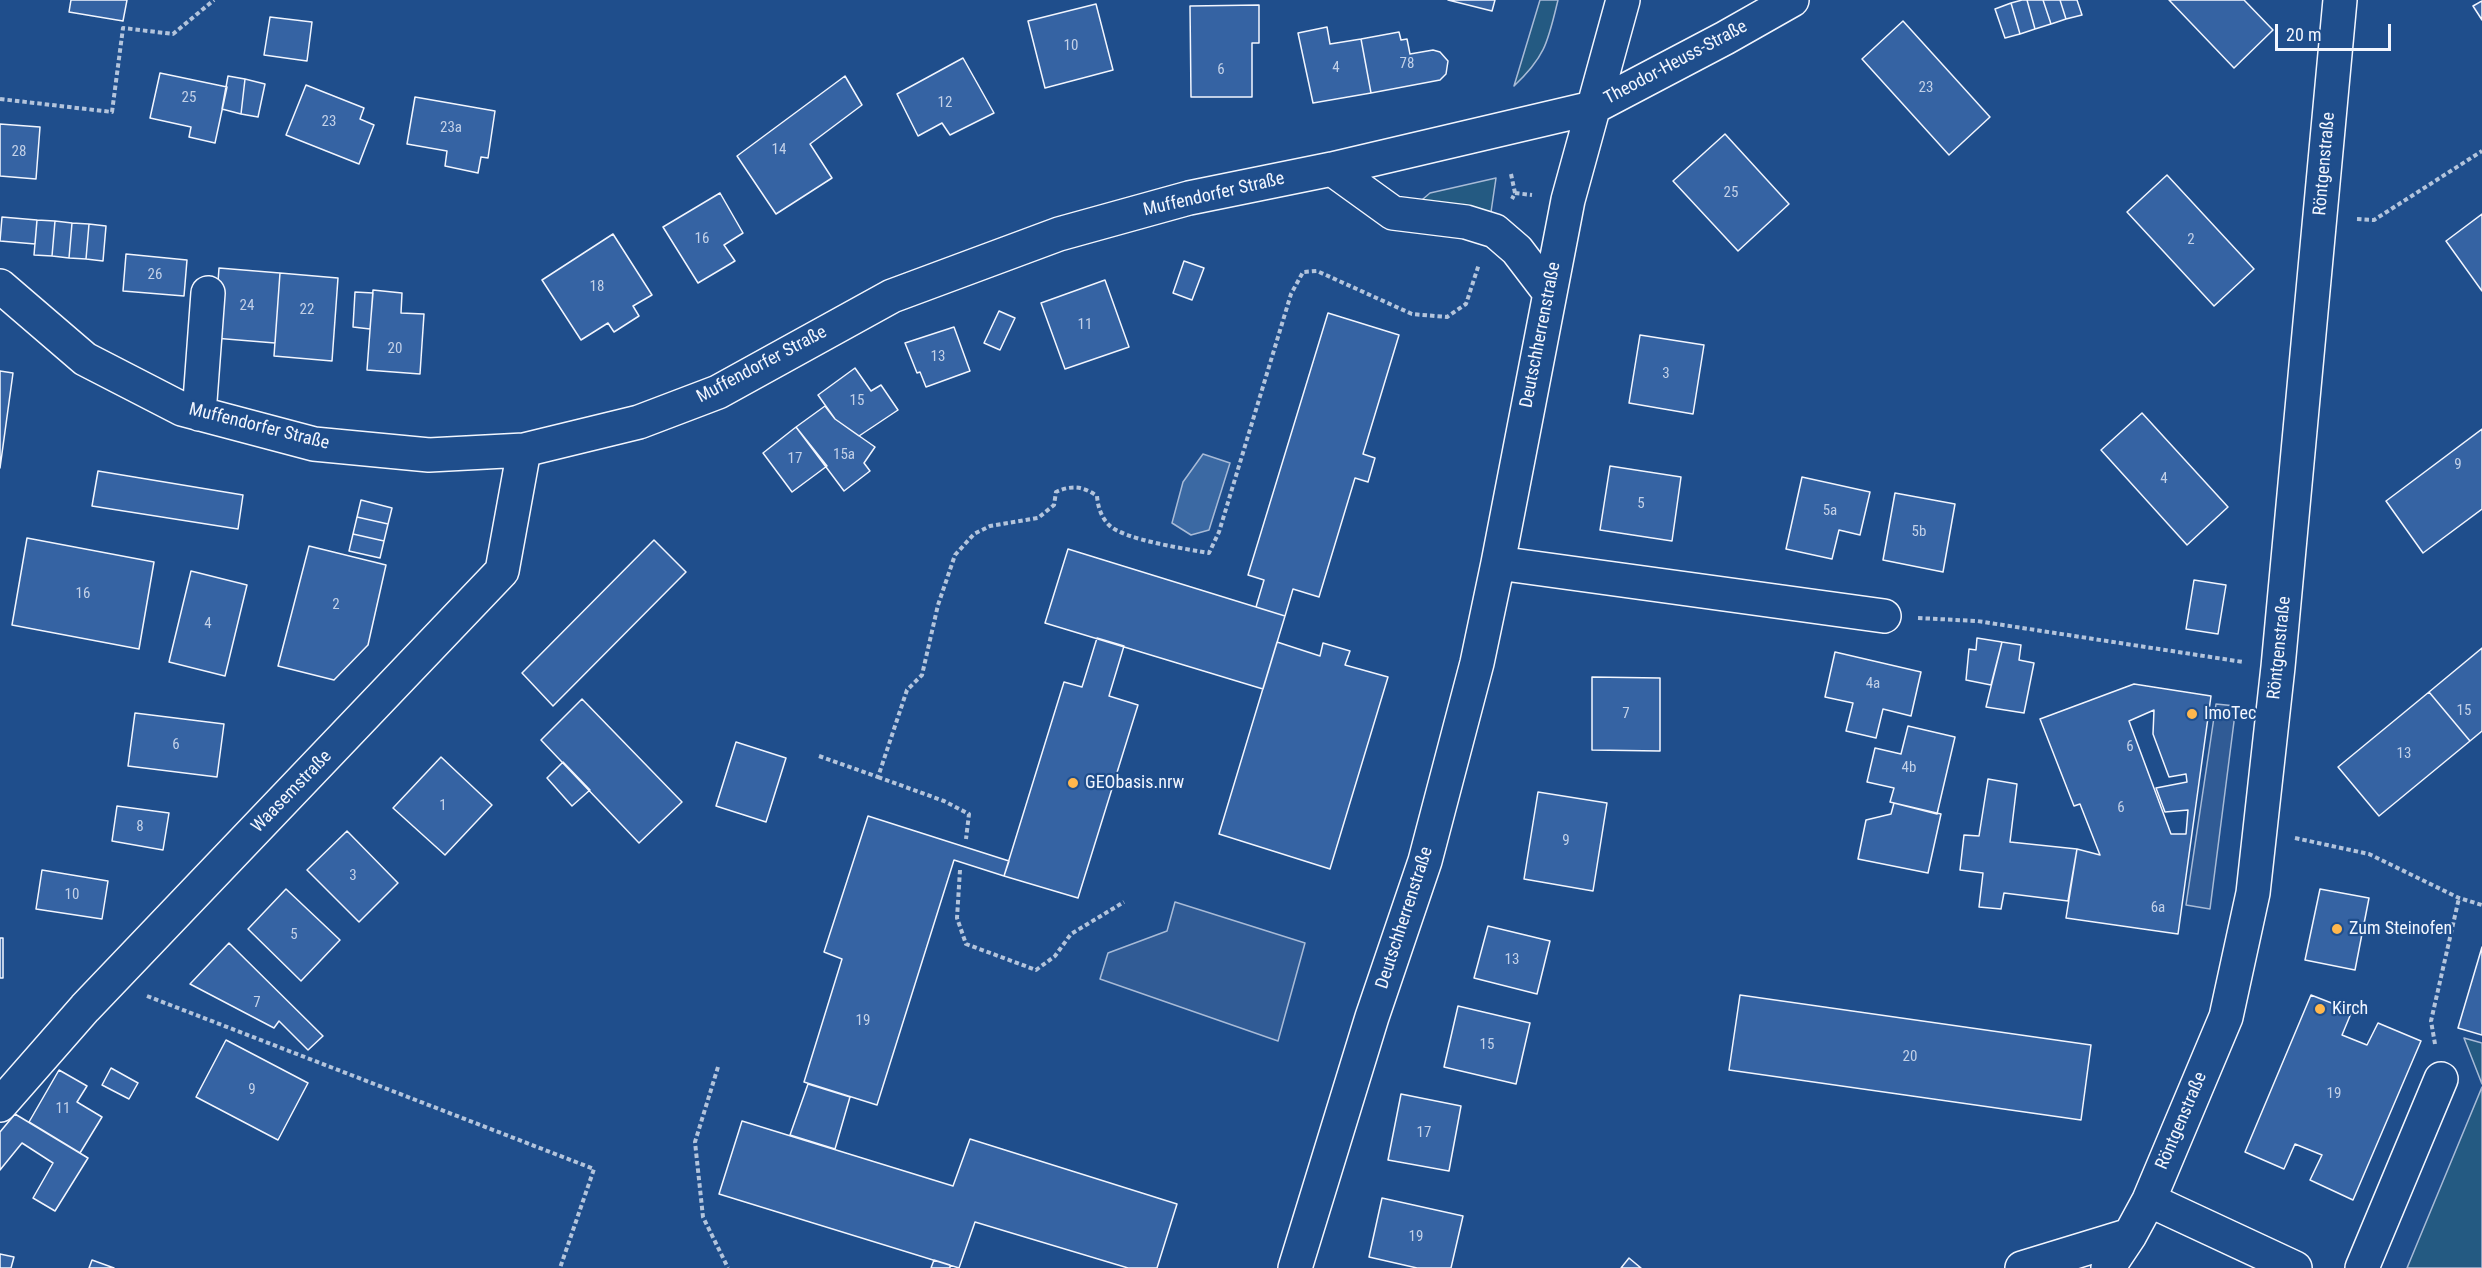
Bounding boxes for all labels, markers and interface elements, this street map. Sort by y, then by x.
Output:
scale bar [2278,12,2394,50]
street label: Theodor-Heuss-Straße [1601,16,1751,110]
text: 20 m [2286,24,2321,45]
house number: 10 [1064,37,1078,55]
house number: 78 [1400,55,1414,73]
house number: 4 [1332,59,1340,77]
house number: 6 [1217,61,1225,79]
house number: 23 [1919,79,1933,97]
house number: 25 [182,89,196,107]
house number: 12 [938,94,952,112]
street label: Röntgenstraße [2310,111,2340,217]
house number: 23 [322,113,336,131]
house number: 23a [440,119,462,137]
house number: 14 [772,141,786,159]
house number: 28 [12,143,26,161]
street label: Muffendorfer Straße [1141,168,1287,222]
house number: 25 [1724,184,1738,202]
house number: 16 [695,230,709,248]
house number: 2 [2187,231,2195,249]
street label: Deutschherrenstraße [1516,260,1566,410]
house number: 26 [148,266,162,284]
house number: 18 [590,278,604,296]
house number: 24 [240,297,254,315]
house number: 22 [300,301,314,319]
house number: 11 [1078,316,1092,334]
street label: Muffendorfer Straße [693,322,831,408]
house number: 20 [388,340,402,358]
house number: 13 [931,348,945,366]
house number: 3 [1662,365,1670,383]
house number: 15 [850,392,864,410]
street label: Muffendorfer Straße [187,399,331,455]
house number: 15a [833,446,855,464]
house number: 17 [788,450,802,468]
house number: 9 [2454,456,2462,474]
house number: 4 [2160,470,2168,488]
house number: 5 [1637,495,1645,513]
house number: 5a [1823,502,1837,520]
house number: 5b [1912,523,1926,541]
house number: 16 [76,585,90,603]
street label: Röntgenstraße [2264,595,2296,701]
house number: 2 [332,596,340,614]
house number: 4 [204,615,212,633]
house number: 4a [1866,675,1880,693]
house number: 15 [2457,702,2471,720]
place label: ImoTec [2204,703,2256,725]
house number: 7 [1622,705,1630,723]
marker: ImoTec [2185,707,2199,721]
house number: 6 [172,736,180,754]
house number: 6 [2126,738,2134,756]
house number: 13 [2397,745,2411,763]
street label: Waasemstraße [247,746,337,838]
house number: 4b [1902,759,1916,777]
place label: GEObasis.nrw [1085,772,1184,794]
marker: GEObasis.nrw [1066,776,1080,790]
house number: 1 [439,797,447,815]
house number: 6 [2117,799,2125,817]
house number: 8 [136,818,144,836]
house number: 9 [1562,832,1570,850]
street label: Deutschherrenstraße [1372,844,1438,992]
house number: 3 [349,867,357,885]
house number: 10 [65,886,79,904]
house number: 6a [2151,899,2165,917]
place label: Zum Steinofen [2349,918,2452,940]
marker: Zum Steinofen [2330,922,2344,936]
house number: 5 [290,926,298,944]
house number: 13 [1505,951,1519,969]
house number: 7 [253,994,261,1012]
place label: Kirch [2332,998,2368,1020]
marker: Kirch [2313,1002,2327,1016]
house number: 19 [856,1012,870,1030]
house number: 15 [1480,1036,1494,1054]
house number: 20 [1903,1048,1917,1066]
street label: Röntgenstraße [2152,1069,2212,1173]
house number: 9 [248,1081,256,1099]
house number: 19 [2327,1085,2341,1103]
house number: 11 [56,1100,70,1118]
house number: 17 [1417,1124,1431,1142]
house number: 19 [1409,1228,1423,1246]

